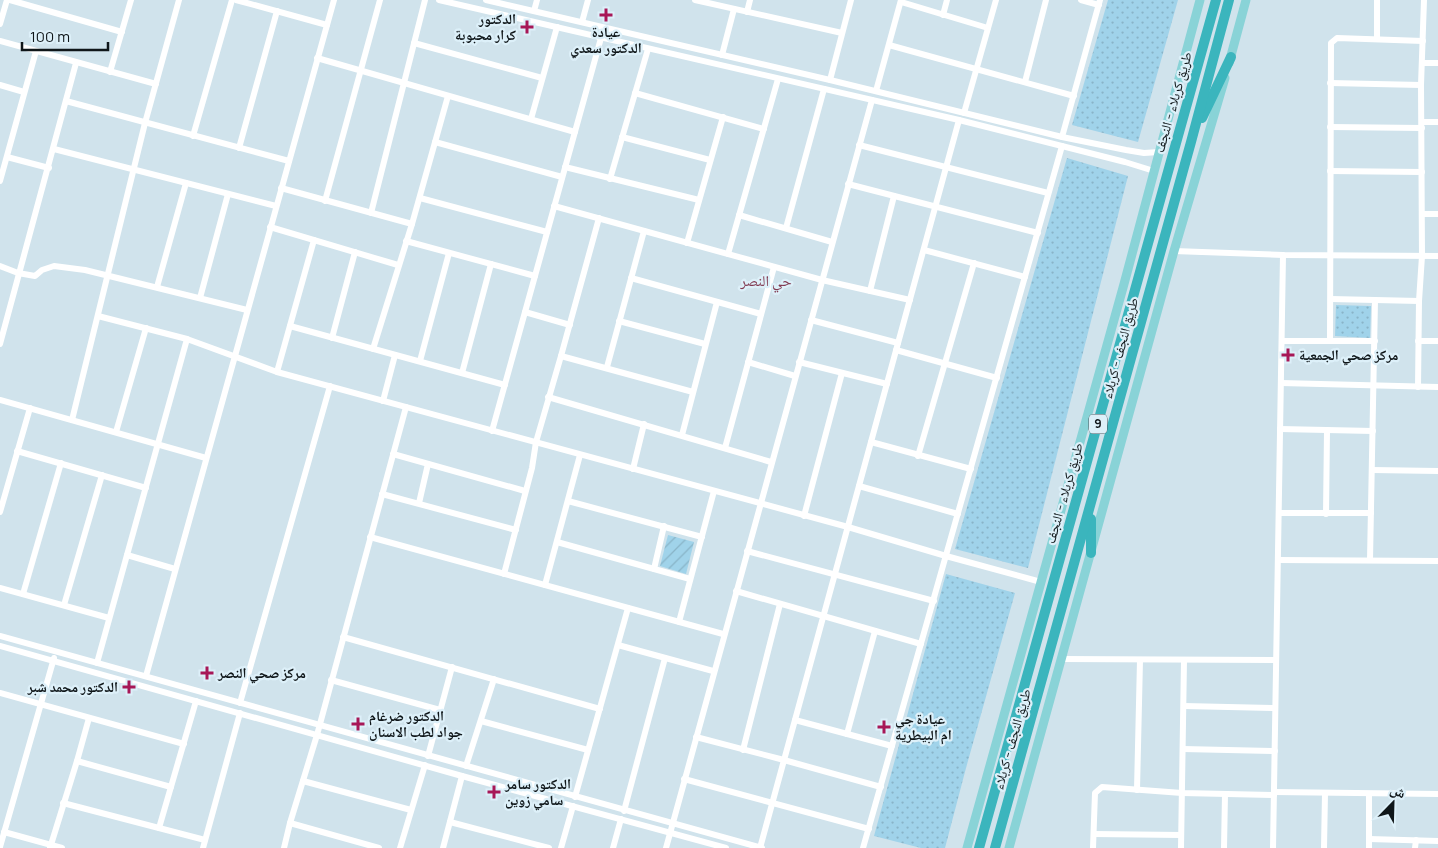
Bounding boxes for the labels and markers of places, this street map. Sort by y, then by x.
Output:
marker: عيادة الدكتور سعدي [599,8,613,22]
place label: الدكتور كرار محبوبة [455,9,516,44]
marker: الدكتور كرار محبوبة [520,20,534,34]
place label: عيادة الدكتور سعدي [570,22,642,59]
place label: مركز صحي الجمعية [1299,345,1398,366]
marker: مركز صحي الجمعية [1281,348,1295,362]
place label: مركز صحي النصر [217,663,306,684]
marker: مركز صحي النصر [200,666,214,680]
place label: الدكتور محمد شبر [26,677,118,696]
marker: الدكتور محمد شبر [122,680,136,694]
place label: الدكتور ضرغام جواد لطب الاسنان [369,706,463,741]
place label: عيادة جي ام البيطرية [895,709,952,745]
marker: الدكتور ضرغام جواد لطب الاسنان [351,717,365,731]
marker: عيادة جي ام البيطرية [877,720,891,734]
place label: الدكتور سامر سامي زوين [504,774,571,811]
marker: الدكتور سامر سامي زوين [487,785,501,799]

